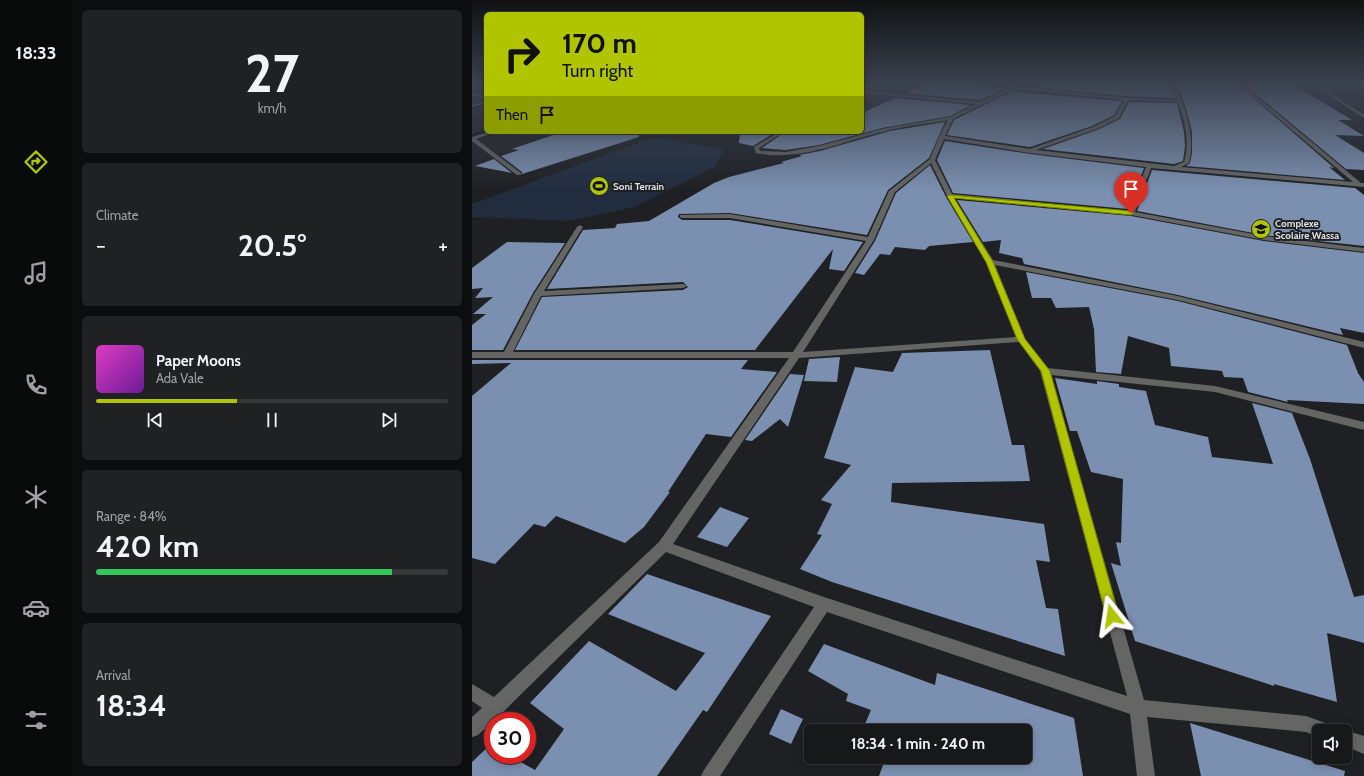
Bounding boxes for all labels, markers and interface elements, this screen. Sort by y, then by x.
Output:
text: 170 m [562,26,637,60]
icon: right [496,28,548,80]
text: 18:33 [16,42,56,64]
text: 27 [245,42,299,105]
text: Turn right [562,60,633,82]
text: km/h [258,100,286,116]
icon: arrive [536,104,558,126]
text: Then [496,106,528,124]
icon: directions [22,148,50,176]
pin [1114,172,1148,213]
sports icon: Soni Terrain [588,175,610,197]
icon: arrive [1120,178,1142,200]
place label: Soni Terrain [613,180,664,193]
text: Climate [96,207,138,223]
place label: Complexe Scolaire Wassa [1275,217,1339,242]
school or university icon: Complexe Scolaire Wassa [1250,218,1272,240]
text: 20.5° [238,227,306,264]
text: − [96,232,106,259]
text: + [438,232,448,259]
icon: music [22,259,50,287]
text: Paper Moons [156,352,241,370]
text: Ada Vale [156,370,204,386]
icon: phone [22,371,50,399]
icon: previous [144,409,166,431]
icon: pause [261,409,283,431]
icon: next [378,409,400,431]
icon: climate [22,483,50,511]
text: Range · 84% [96,508,166,524]
text: 420 km [96,528,199,565]
icon: car [22,594,50,622]
position arrow [1091,595,1133,637]
text: Arrival [96,667,131,683]
text: 18:34 [96,687,167,724]
icon: filters [22,706,50,734]
speed limit sign: 30 [484,712,536,764]
map controls [1312,724,1352,764]
button: sound [1312,724,1352,764]
text: 18:34 · 1 min · 240 m [851,735,985,753]

